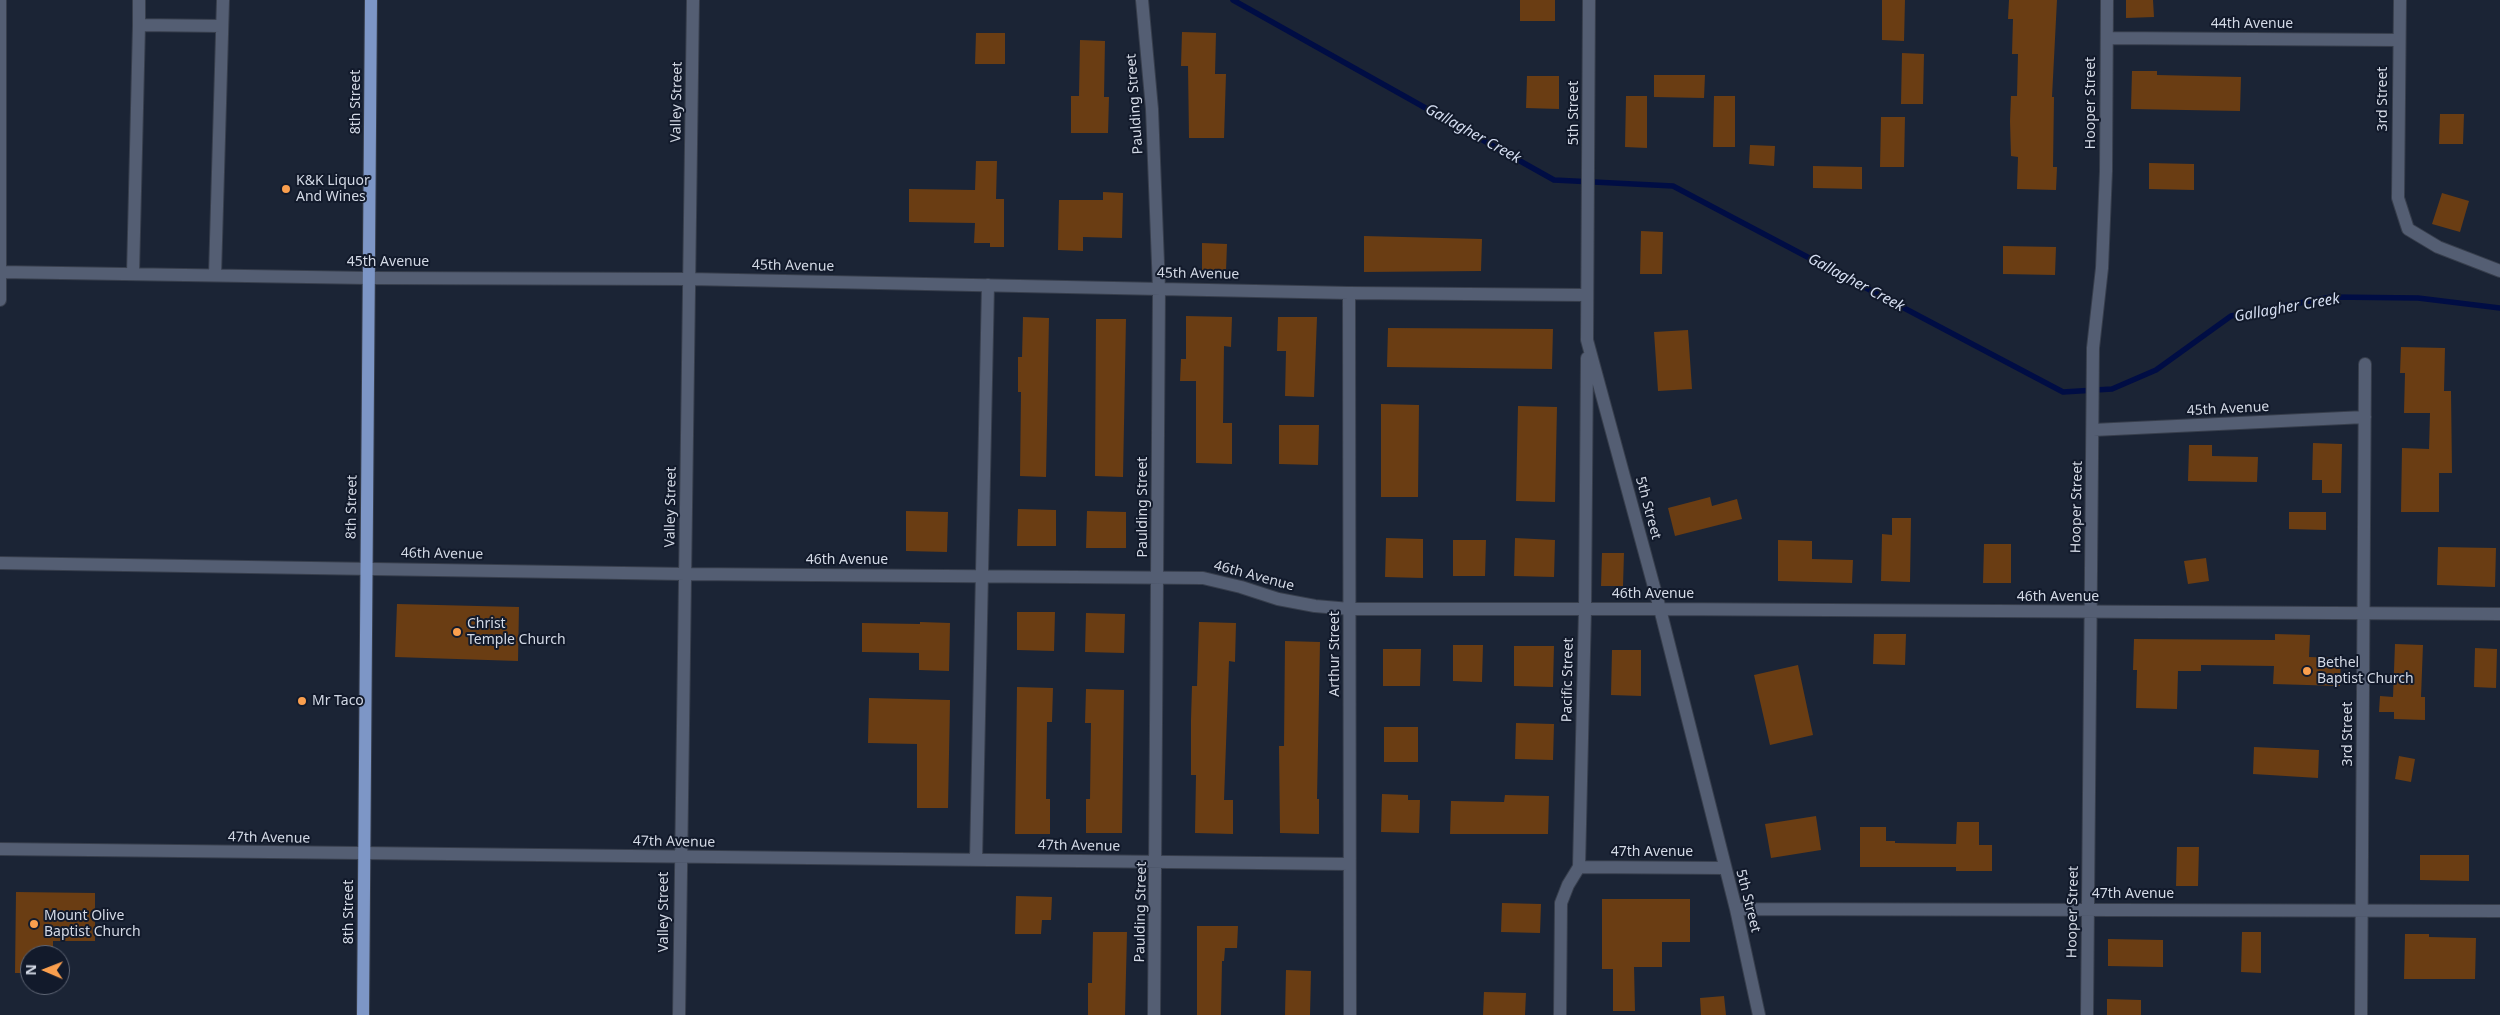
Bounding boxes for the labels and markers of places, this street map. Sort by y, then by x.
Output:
place label: K&K Liquor And Wines [296,173,370,206]
marker: K&K Liquor And Wines [280,183,292,195]
place label: Christ Temple Church [467,616,566,648]
marker: Christ Temple Church [451,626,463,638]
place label: Bethel Baptist Church [2317,655,2414,688]
marker: Bethel Baptist Church [2301,665,2313,677]
place label: Mr Taco [312,693,364,709]
marker: Mr Taco [296,695,308,707]
place label: Mount Olive Baptist Church [44,908,141,940]
marker: Mount Olive Baptist Church [28,918,40,930]

